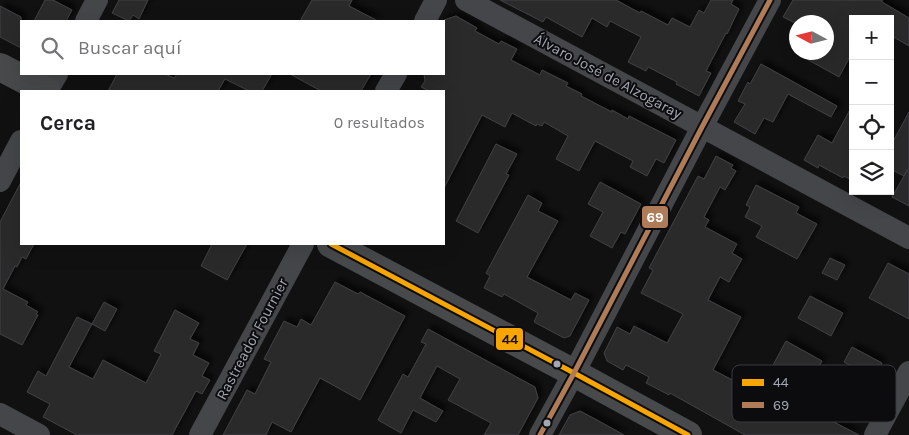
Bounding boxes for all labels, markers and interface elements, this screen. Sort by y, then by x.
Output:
north arrow [789,15,834,60]
map controls [849,15,894,195]
button: + [849,15,894,60]
search box [20,20,445,75]
street label: Álvaro José de Alzogaray [531,29,685,123]
icon: search [38,34,66,62]
text: Buscar aquí [78,37,182,59]
button: − [849,60,894,105]
button: locate [849,105,894,150]
text: Cerca [40,111,96,135]
text: 0 resultados [334,113,425,132]
button: layers [849,150,894,195]
line badge: 69 [641,205,669,229]
text: 69 [646,209,664,226]
street label: Rastreador Fournier [212,275,292,403]
line badge: 44 [495,327,524,351]
text: 44 [502,331,519,348]
unlabelled marker [552,359,562,369]
legend [732,365,896,422]
text: 44 [773,374,789,391]
text: 69 [773,397,789,414]
unlabelled marker [542,418,552,428]

